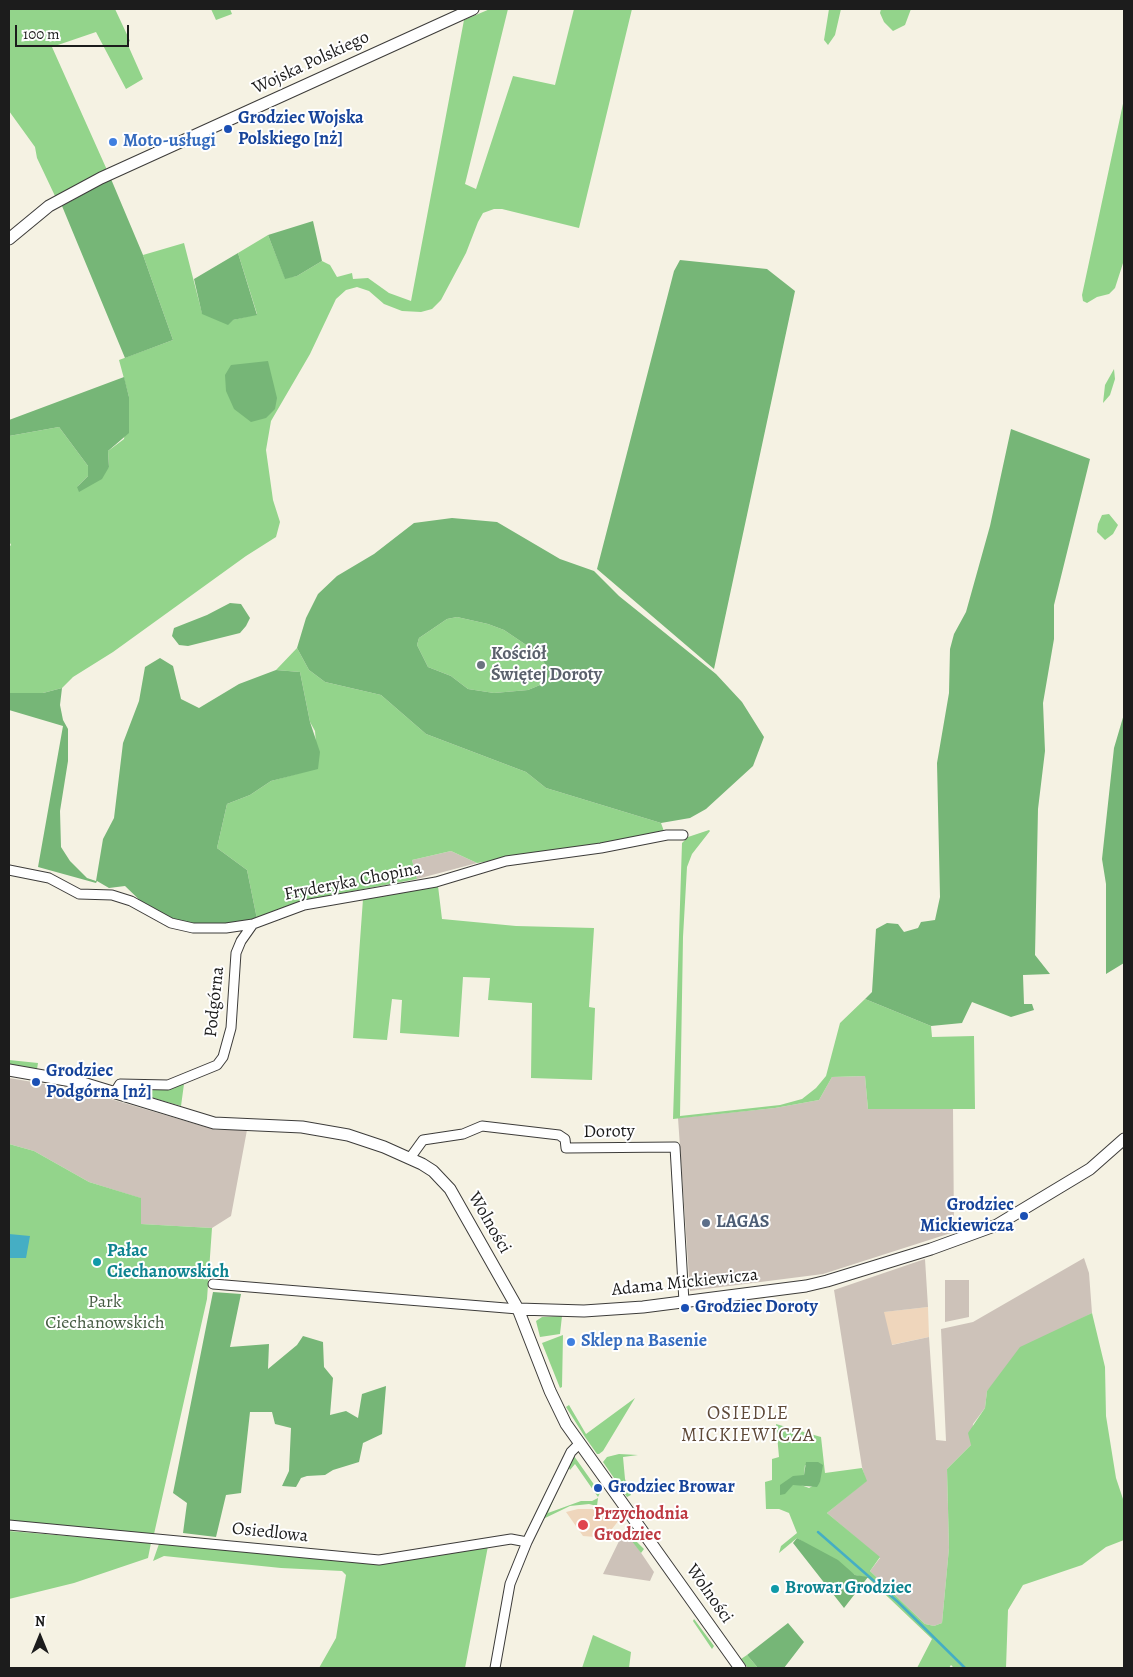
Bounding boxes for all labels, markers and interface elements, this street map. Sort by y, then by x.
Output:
scale bar [18,15,131,47]
text: 100 m [23,24,60,44]
street label: Wojska Polskiego [249,27,373,99]
place label: Grodziec Wojska Polskiego [nż] [238,108,364,150]
marker: Grodziec Wojska Polskiego [nż] [222,123,234,135]
place label: Moto-usługi [123,131,216,153]
marker: Moto-usługi [107,136,119,148]
place label: Kościół Świętej Doroty [491,644,602,686]
marker: Kościół Świętej Doroty [475,659,487,671]
street label: Fryderyka Chopina [282,858,424,906]
street label: Podgórna [201,966,229,1038]
place label: Grodziec Podgórna [nż] [46,1061,152,1104]
marker: Grodziec Podgórna [nż] [30,1076,42,1088]
street label: Doroty [583,1121,635,1143]
street label: Wolności [463,1188,515,1258]
place label: Grodziec Mickiewicza [920,1195,1014,1238]
marker: Grodziec Mickiewicza [1018,1210,1030,1222]
place label: LAGAS [716,1212,769,1234]
marker: LAGAS [700,1217,712,1229]
place label: Pałac Ciechanowskich [107,1241,229,1284]
marker: Pałac Ciechanowskich [91,1256,103,1268]
street label: Adama Mickiewicza [611,1265,759,1301]
park label: Park Ciechanowskich [45,1292,165,1335]
place label: Grodziec Doroty [695,1297,818,1319]
marker: Grodziec Doroty [679,1302,691,1314]
place label: Sklep na Basenie [581,1331,707,1353]
marker: Sklep na Basenie [565,1336,577,1348]
district label: OSIEDLE MICKIEWICZA [680,1403,816,1447]
place label: Grodziec Browar [608,1477,735,1499]
marker: Grodziec Browar [592,1482,604,1494]
place label: Przychodnia Grodziec [594,1504,689,1546]
street label: Osiedlowa [231,1518,309,1548]
marker: Przychodnia Grodziec [576,1518,590,1532]
street label: Wolności [681,1560,737,1628]
place label: Browar Grodziec [785,1578,912,1600]
marker: Browar Grodziec [769,1583,781,1595]
north arrow [15,1612,65,1662]
text: N [35,1612,45,1631]

